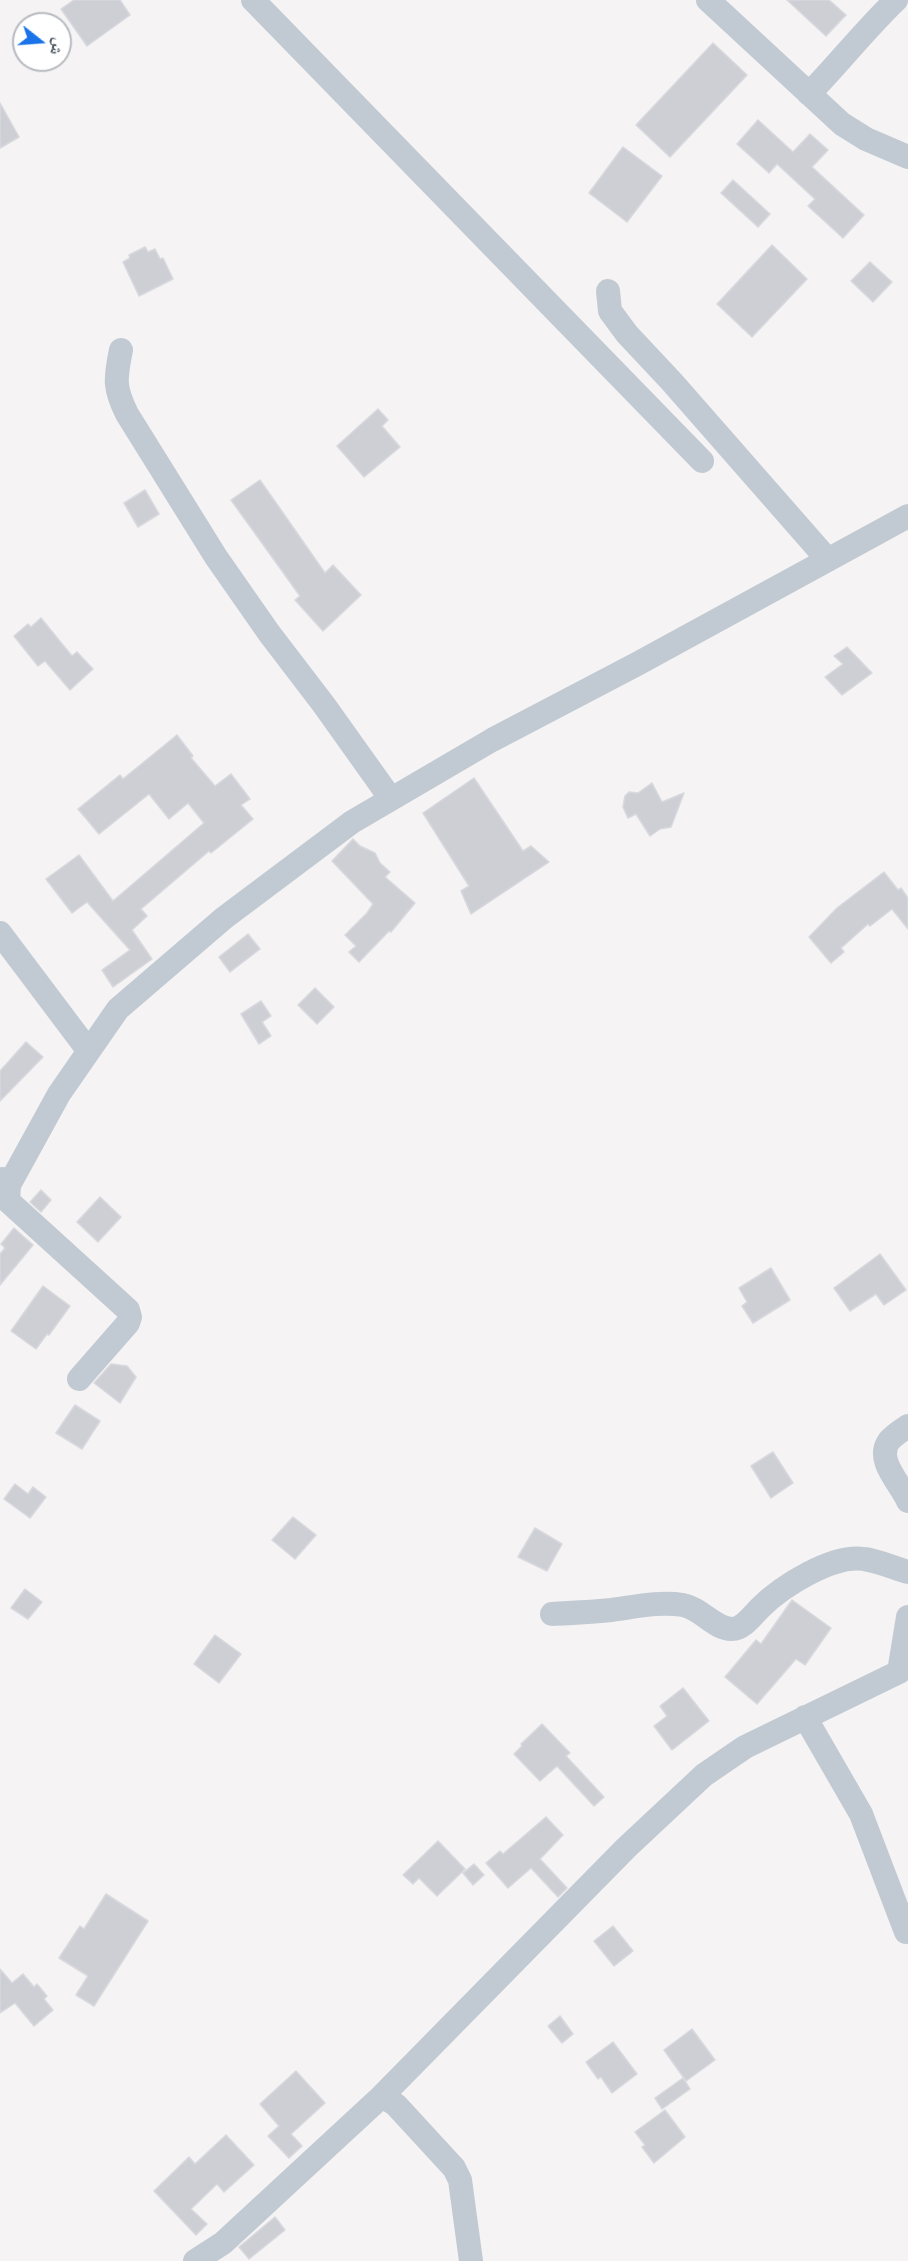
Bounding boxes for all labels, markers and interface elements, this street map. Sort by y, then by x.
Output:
north arrow [12,12,72,72]
text: ش [46,36,69,58]

